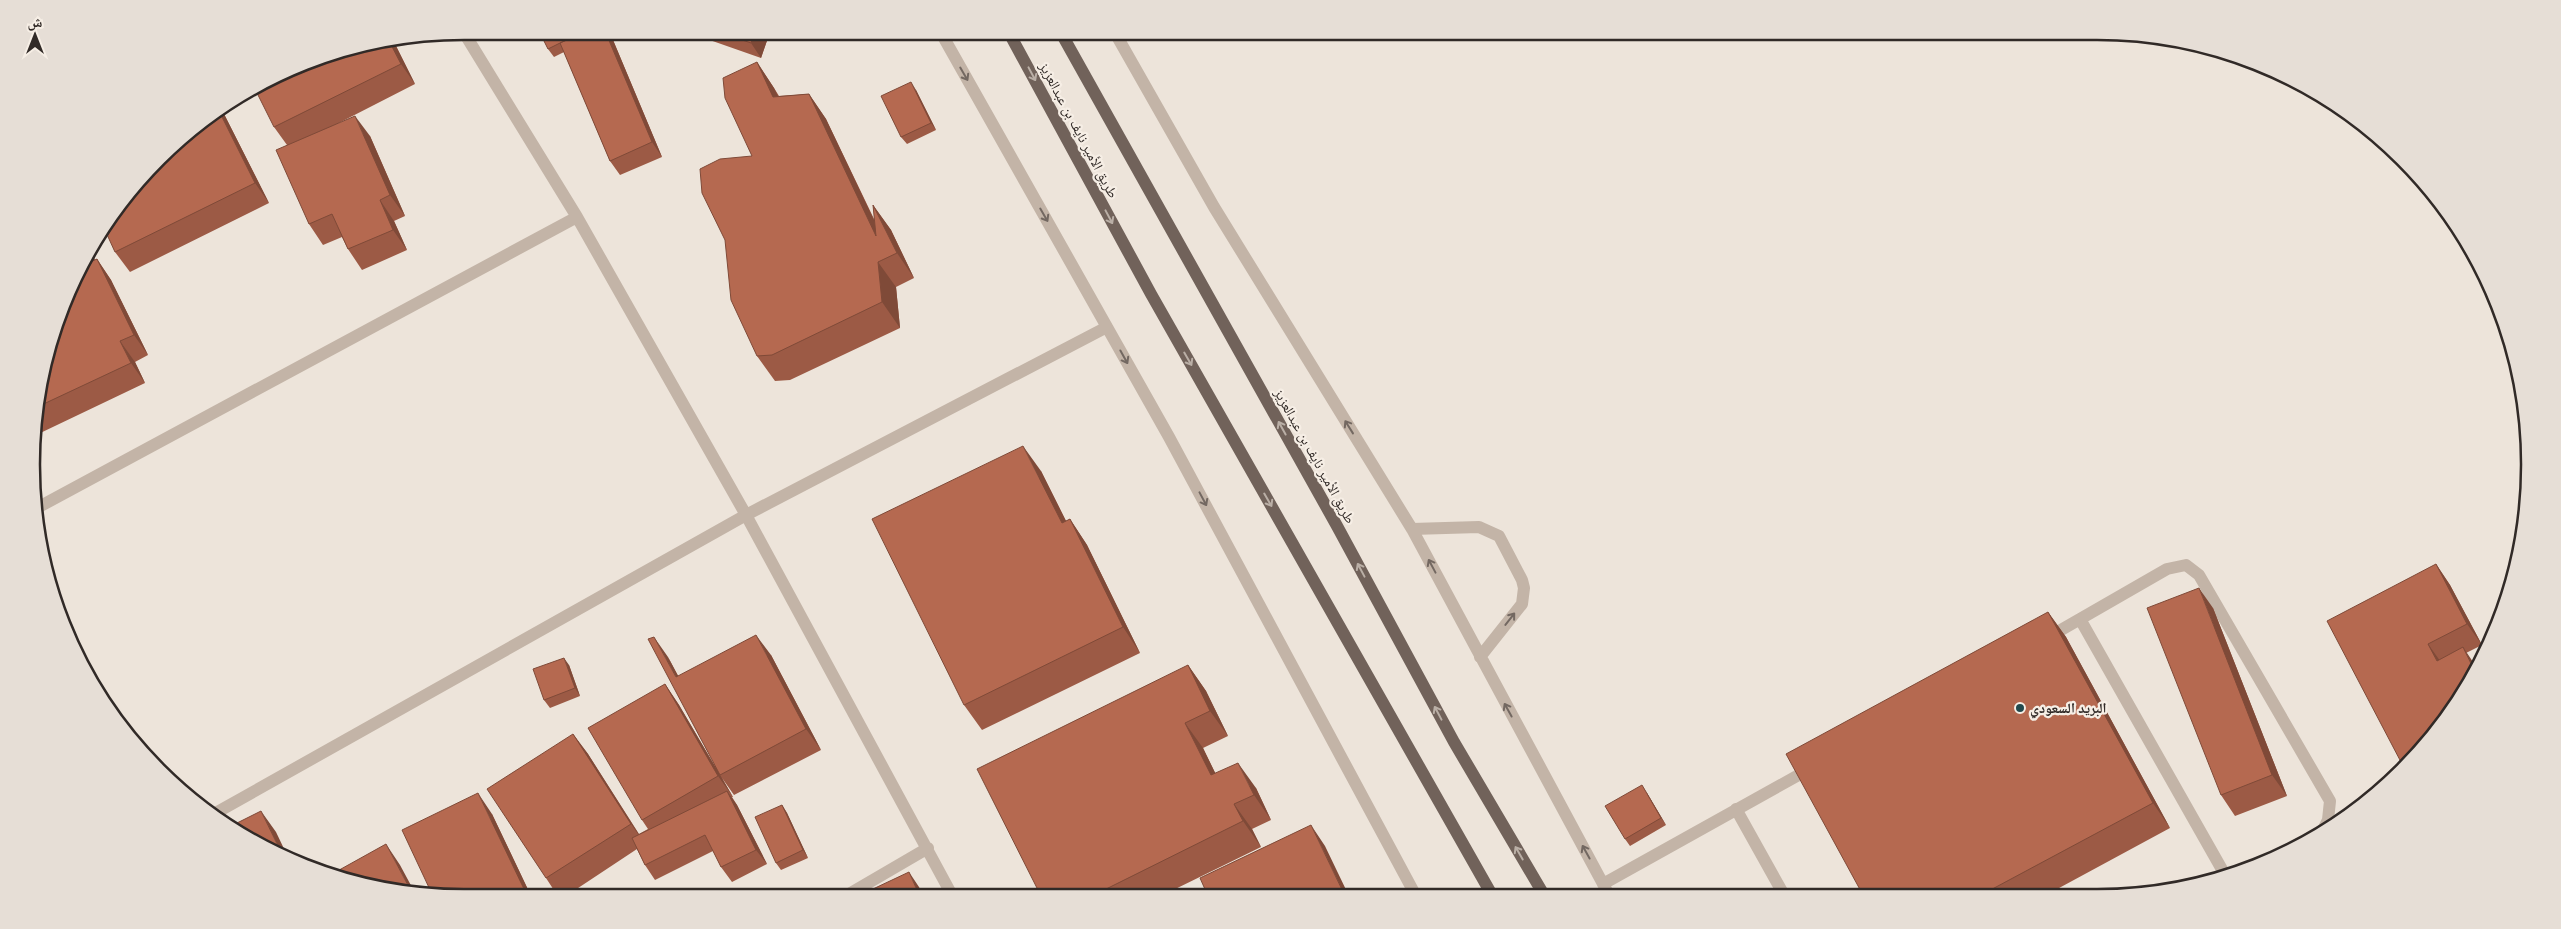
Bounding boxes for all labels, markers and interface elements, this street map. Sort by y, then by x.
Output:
north arrow [10,10,60,60]
text: ش [28,15,43,32]
street label: طريق الأمير نايف بن عبدالعزيز [1034,59,1121,201]
one-way arrow [959,66,969,81]
one-way arrow [1027,66,1037,81]
one-way arrow [1040,207,1049,222]
one-way arrow [1105,209,1114,224]
one-way arrow [1119,349,1129,364]
one-way arrow [1183,351,1193,366]
street label: طريق الأمير نايف بن عبدالعزيز [1269,386,1358,527]
one-way arrow [1277,420,1287,435]
one-way arrow [1344,420,1354,434]
one-way arrow [1198,491,1208,506]
one-way arrow [1263,493,1273,508]
one-way arrow [1427,559,1437,574]
one-way arrow [1355,563,1365,577]
one-way arrow [1504,613,1515,626]
place label: البريد السعودي [2030,701,2107,719]
marker: البريد السعودي [2014,702,2026,714]
one-way arrow [1503,703,1513,717]
one-way arrow [1433,705,1443,720]
one-way arrow [1581,845,1591,860]
one-way arrow [1514,847,1524,861]

